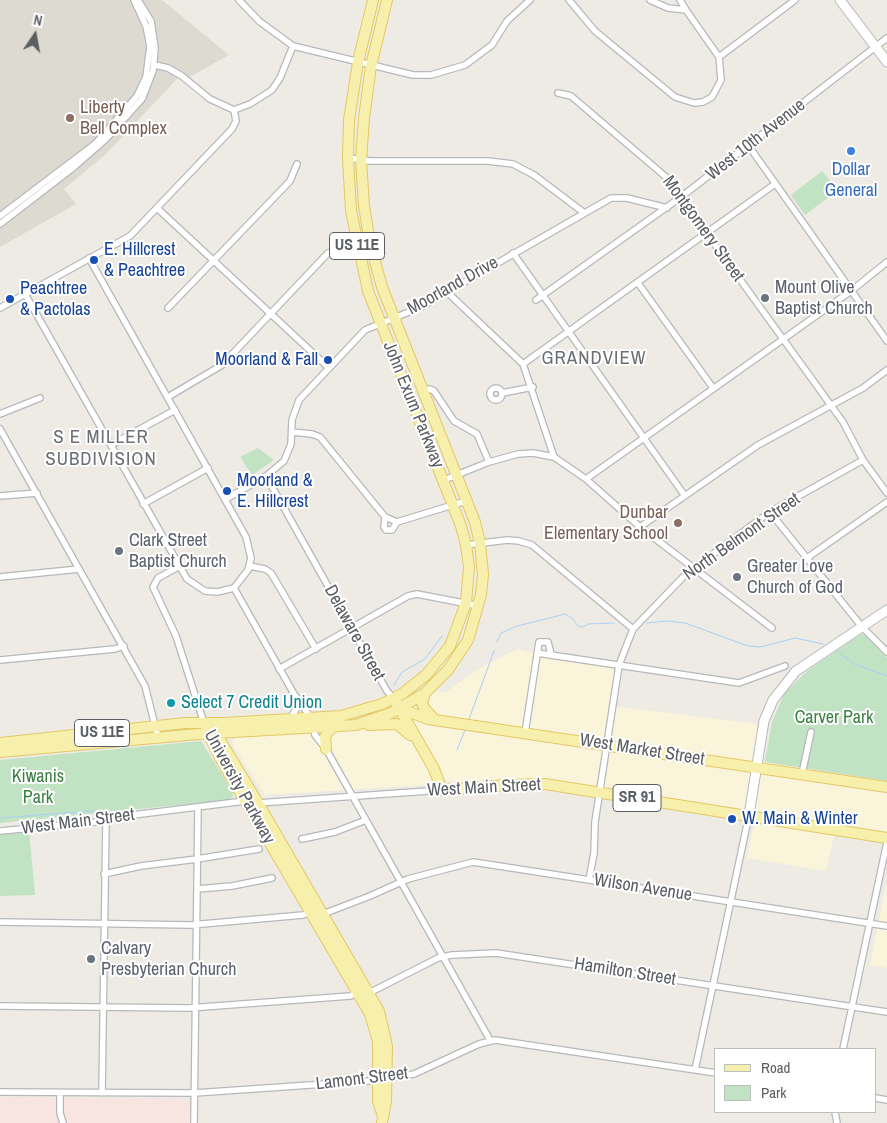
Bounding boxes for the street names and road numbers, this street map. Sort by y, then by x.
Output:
street label: West 10th Avenue [702,95,810,185]
street label: Montgomery Street [657,172,749,286]
road number: US 11E [330,232,384,260]
street label: Moorland Drive [404,252,502,320]
street label: John Exum Parkway [378,339,448,471]
street label: North Belmont Street [679,489,805,585]
street label: Delaware Street [319,581,389,685]
road number: US 11E [74,720,130,746]
street label: University Parkway [199,726,279,848]
street label: West Market Street [578,729,706,771]
street label: West Main Street [427,774,541,802]
road number: SR 91 [613,784,661,811]
street label: West Main Street [20,804,136,840]
street label: Wilson Avenue [592,870,694,906]
street label: Hamilton Street [573,953,677,991]
street label: Lamont Street [315,1063,409,1095]

